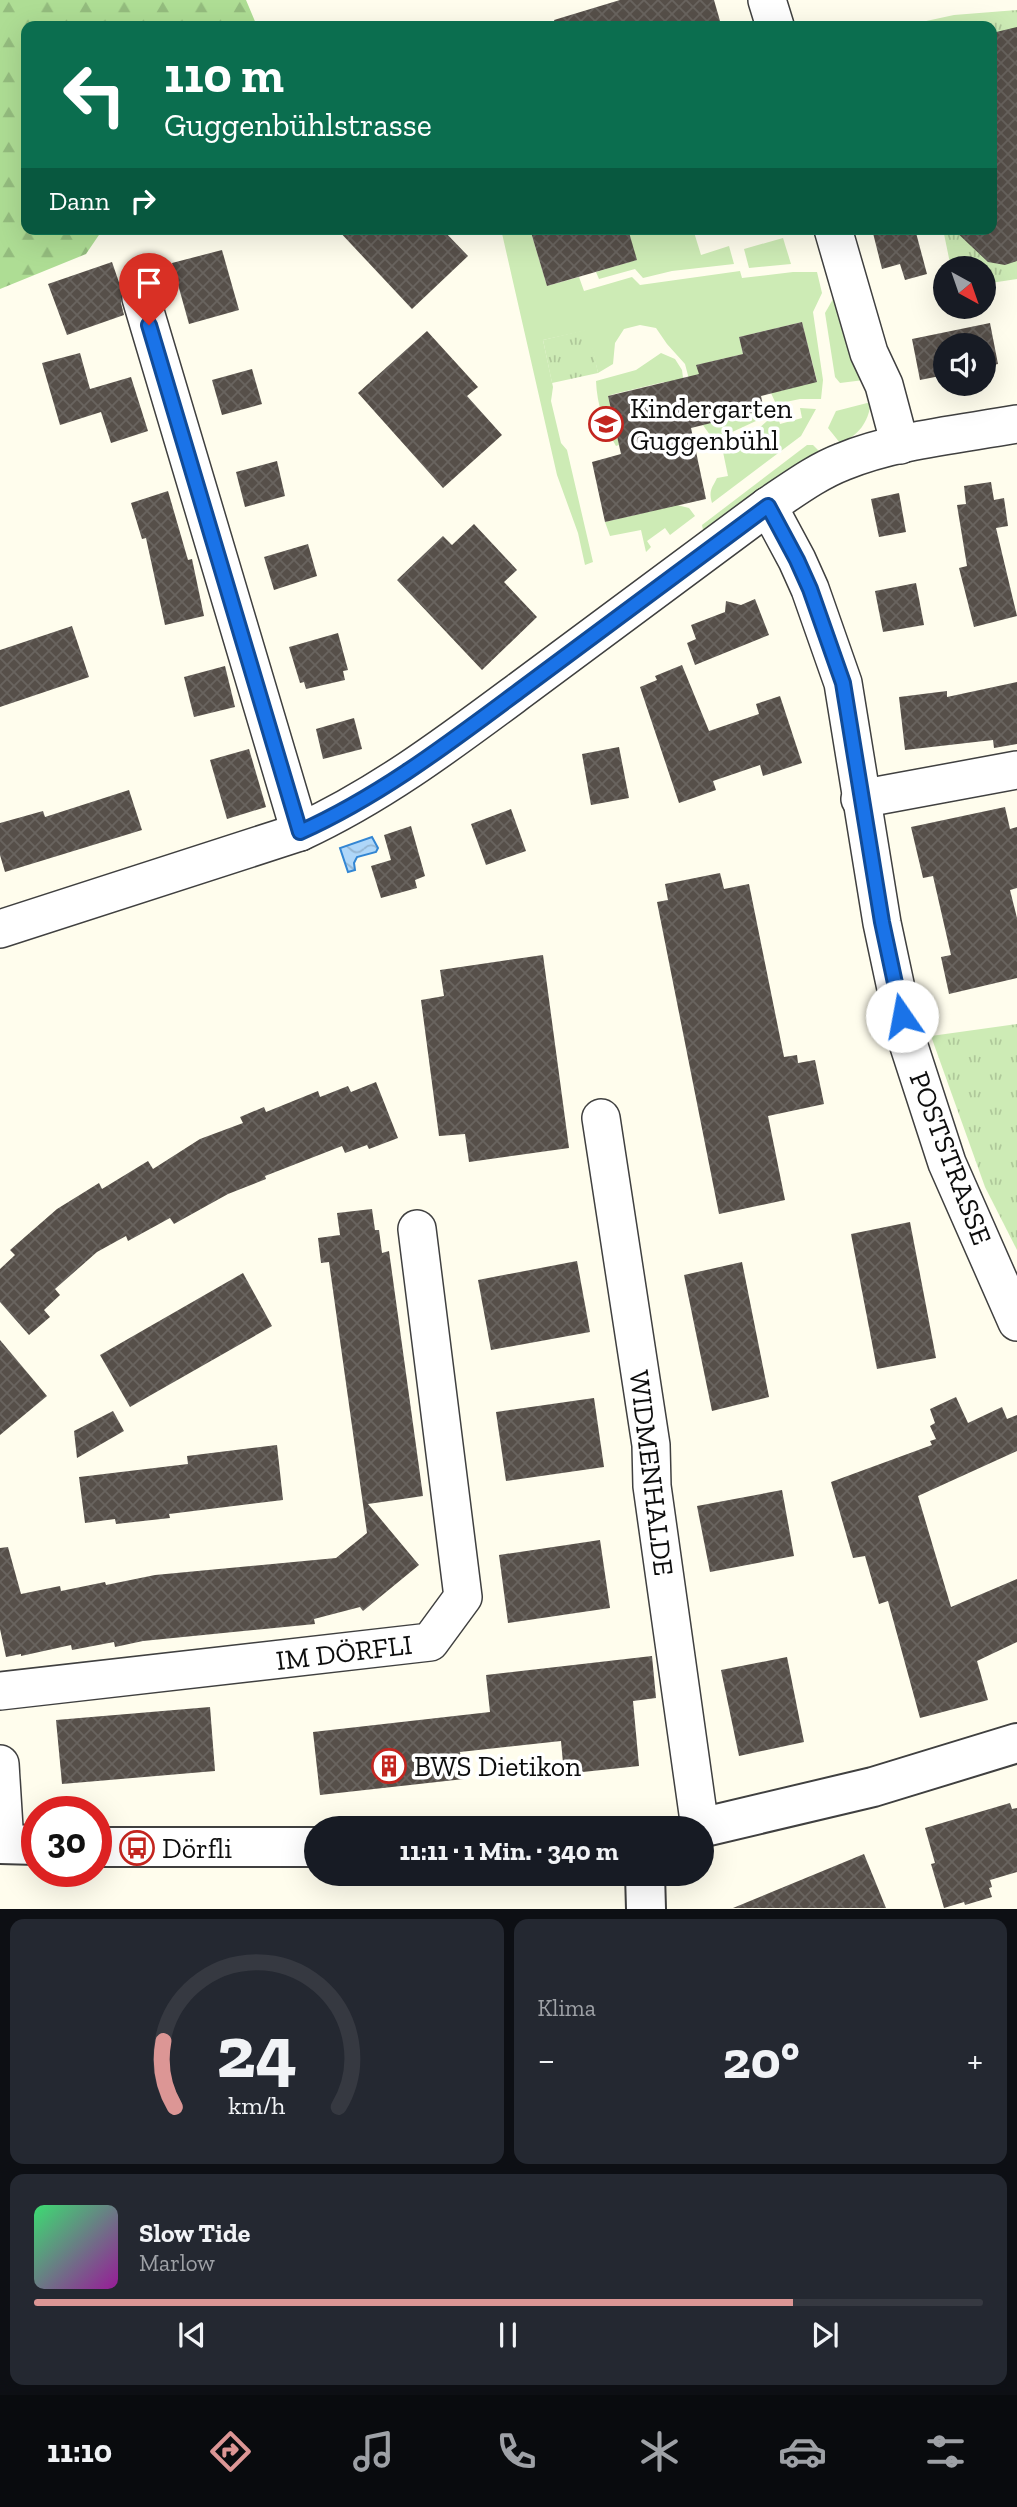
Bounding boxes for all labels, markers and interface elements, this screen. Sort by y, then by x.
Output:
text: 110 m [164,46,284,105]
icon: left [49,49,140,140]
text: Guggenbühlstrasse [164,106,432,144]
icon: right [124,182,162,220]
text: Dann [49,185,110,217]
pin [119,253,179,325]
north arrow [933,256,996,318]
map controls [933,256,996,396]
icon: arrive [130,264,168,302]
button: sound [933,333,996,396]
place label: Kindergarten Guggenbühl [630,392,792,457]
school or university icon: Kindergarten Guggenbühl [587,405,625,443]
position arrow [865,979,939,1053]
street label: POSTSTRASSE [902,1067,999,1249]
street label: WIDMENHALDE [623,1368,680,1578]
street label: IM DÖRFLI [274,1628,414,1677]
building icon: BWS Dietikon [370,1747,408,1785]
place label: BWS Dietikon [414,1750,581,1783]
speed limit sign: 30 [21,1796,112,1887]
bus stop icon: Dörfli [118,1829,156,1867]
place label: Dörfli [162,1832,232,1865]
text: 11:11 · 1 Min. · 340 m [400,1835,618,1867]
text: Klima [538,1994,596,2022]
text: 24 [216,2009,297,2097]
text: 20° [723,2029,800,2091]
text: − [538,2037,555,2083]
text: + [967,2037,983,2083]
text: km/h [228,2090,285,2120]
text: Slow Tide [139,2217,250,2249]
text: Marlow [139,2249,215,2277]
icon: previous [173,2316,211,2354]
icon: pause [489,2316,527,2354]
icon: next [806,2316,844,2354]
icon: directions [206,2427,255,2476]
icon: music [349,2427,398,2476]
icon: phone [492,2427,541,2476]
icon: climate [635,2427,684,2476]
icon: car [778,2427,827,2476]
icon: filters [921,2427,970,2476]
text: 11:10 [47,2432,112,2470]

